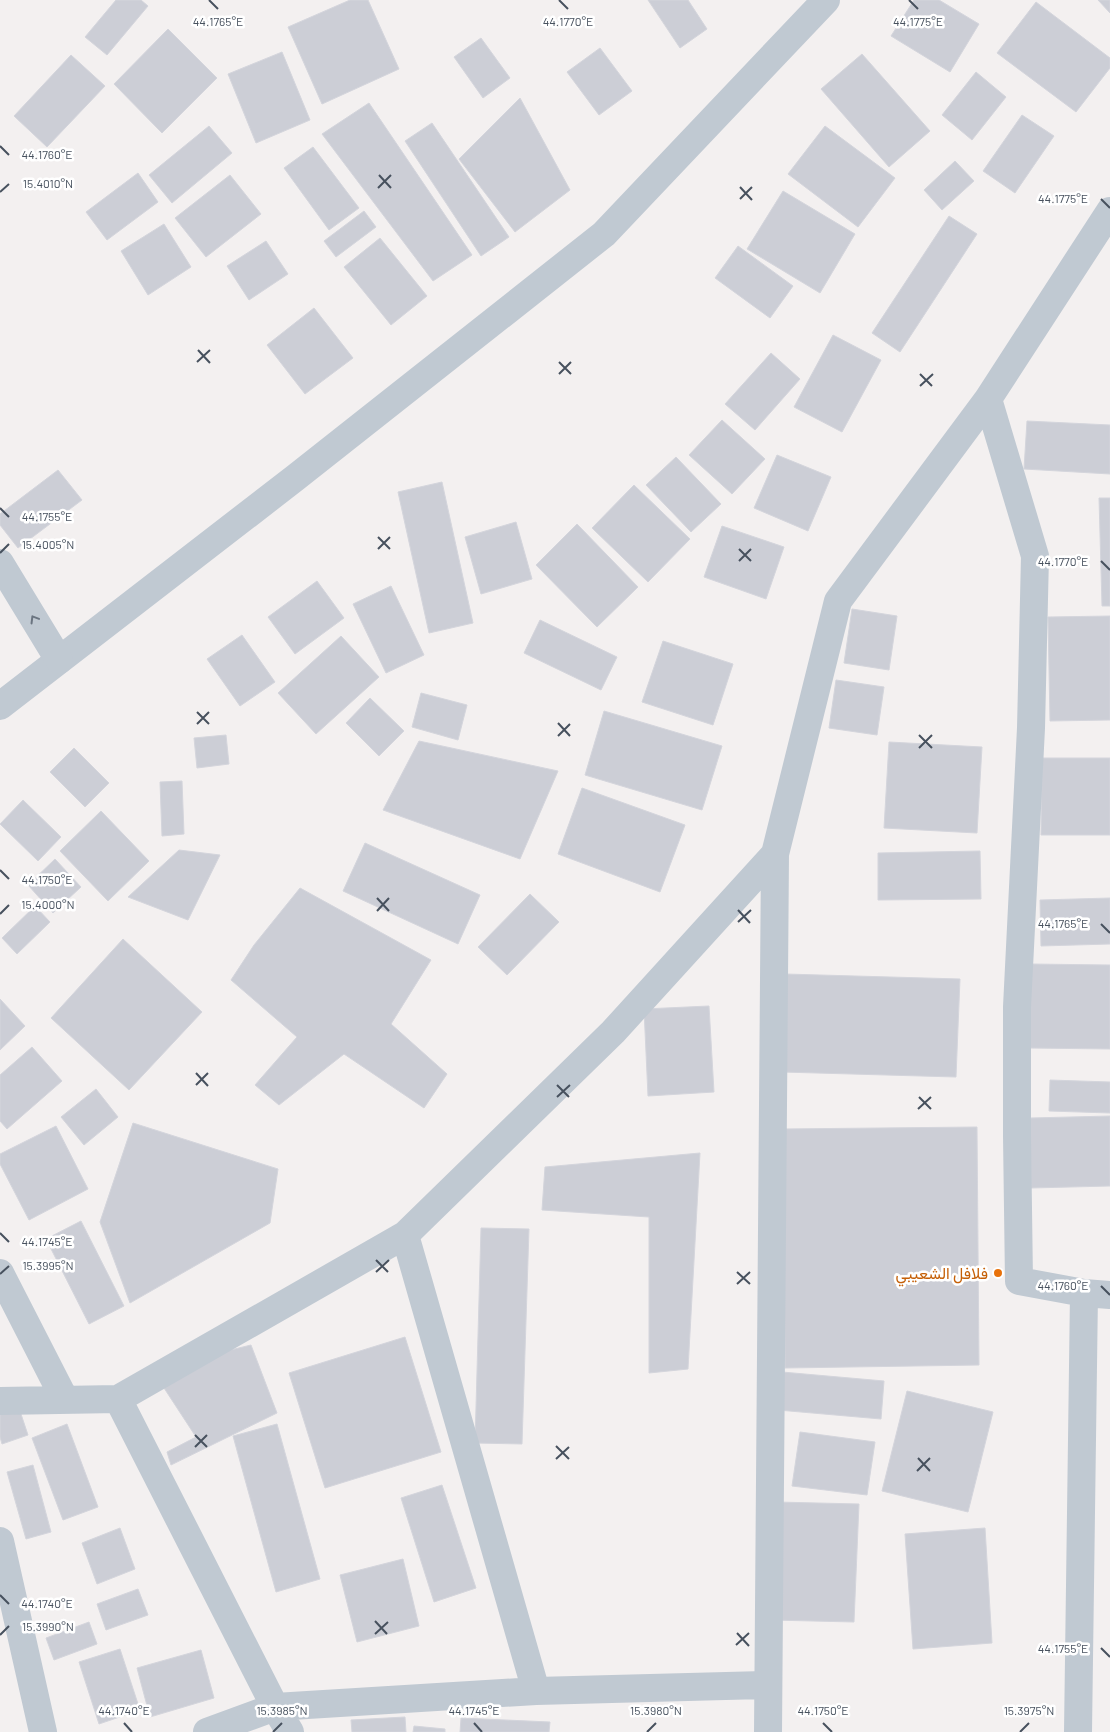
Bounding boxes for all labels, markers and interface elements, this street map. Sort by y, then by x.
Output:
text: 44.1765°E [193,14,243,28]
text: 44.1770°E [543,14,593,28]
text: 44.1775°E [893,14,943,28]
text: 44.1760°E [21,147,73,161]
text: 15.4010°N [23,176,73,190]
text: 44.1775°E [1038,191,1088,205]
text: 44.1755°E [22,509,72,523]
text: 15.4005°N [22,537,74,551]
text: 44.1770°E [1038,554,1088,568]
one-way arrow [30,615,40,624]
text: 44.1750°E [21,872,73,886]
text: 15.4000°N [21,897,75,911]
text: 44.1765°E [1038,916,1088,930]
text: 44.1745°E [21,1234,73,1248]
text: 15.3995°N [22,1258,74,1272]
place label: فلافل الشعيبي [896,1263,988,1287]
marker: فلافل الشعيبي [992,1267,1004,1279]
text: 44.1760°E [1037,1278,1089,1292]
text: 44.1740°E [21,1596,73,1610]
text: 15.3990°N [22,1619,74,1633]
text: 44.1755°E [1038,1641,1088,1655]
text: 44.1740°E [98,1703,150,1717]
text: 15.3985°N [256,1703,308,1717]
text: 44.1745°E [448,1703,500,1717]
text: 15.3980°N [630,1703,682,1717]
text: 44.1750°E [797,1703,849,1717]
text: 15.3975°N [1004,1703,1054,1717]

